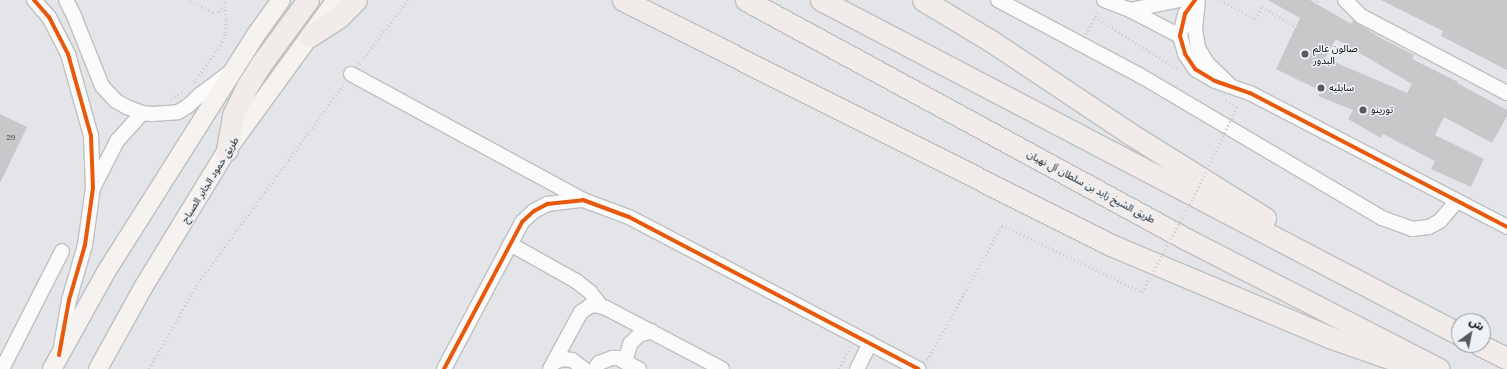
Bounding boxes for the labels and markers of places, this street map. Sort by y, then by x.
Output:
place label: صالون عالم البدور [1313,42,1358,66]
marker: صالون عالم البدور [1300,49,1310,59]
place label: سابليه [1329,82,1354,94]
marker: سابليه [1316,83,1326,93]
place label: تورينو [1371,104,1393,116]
marker: تورينو [1358,105,1368,115]

